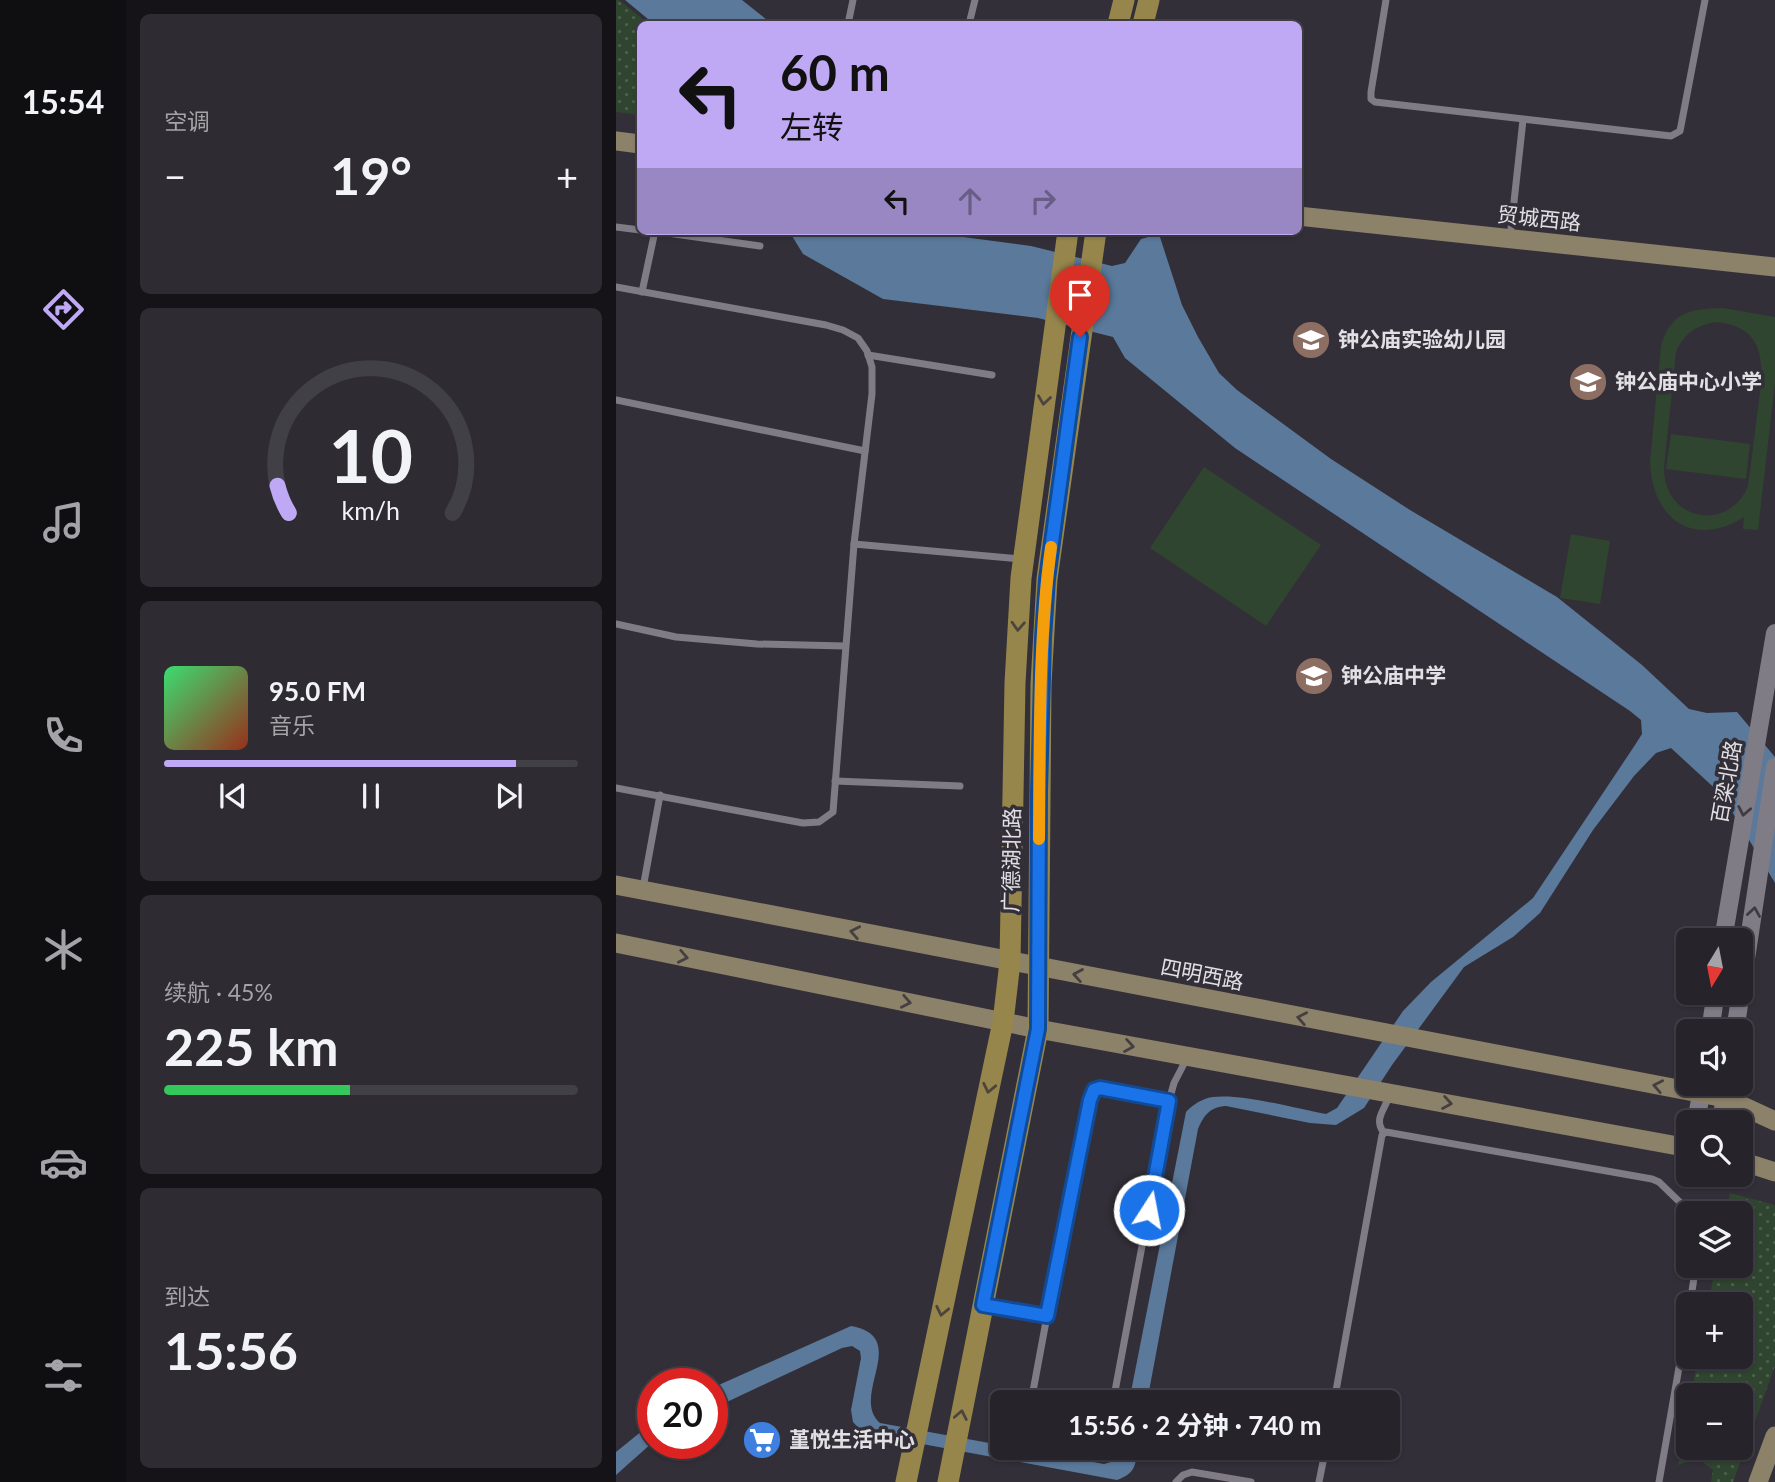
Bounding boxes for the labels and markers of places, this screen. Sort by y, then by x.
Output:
pin [1050,265,1110,337]
school or university icon: 钟公庙实验幼儿园 [1290,319,1332,361]
place label: 钟公庙实验幼儿园 [1338,326,1506,351]
school or university icon: 钟公庙中心小学 [1567,361,1609,403]
place label: 钟公庙中心小学 [1615,368,1762,393]
school or university icon: 钟公庙中学 [1293,655,1335,697]
place label: 钟公庙中学 [1341,662,1446,687]
supermarket icon: 堇悦生活中心 [741,1419,783,1461]
place label: 堇悦生活中心 [789,1426,915,1451]

